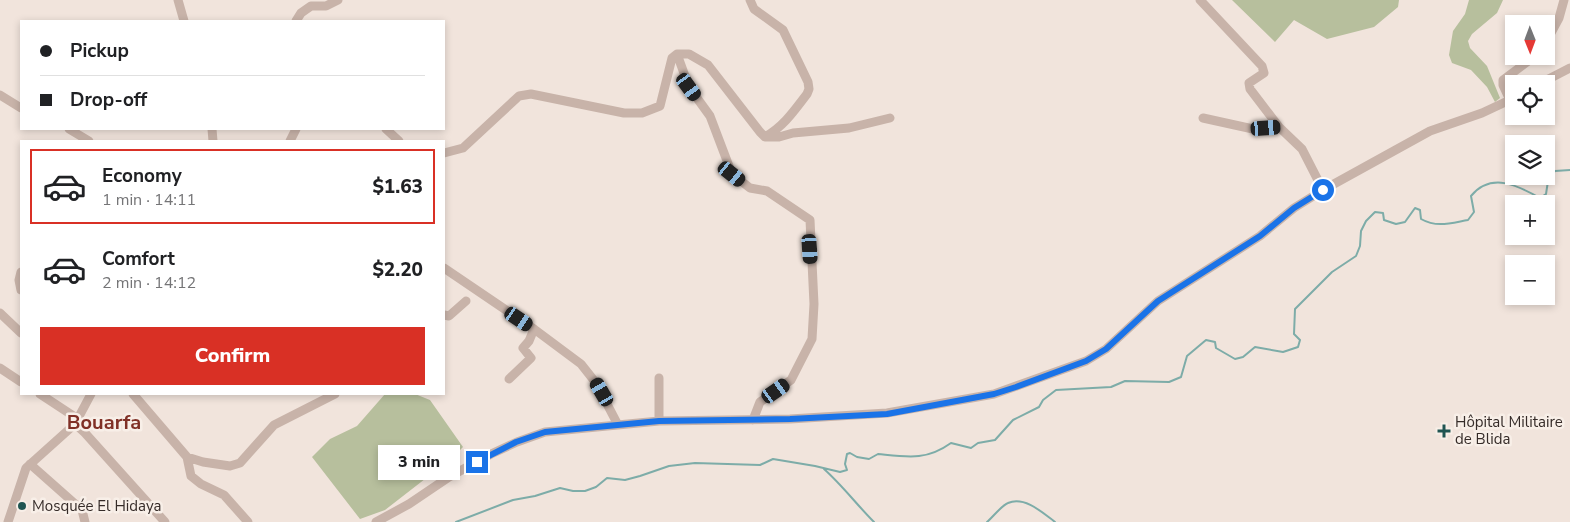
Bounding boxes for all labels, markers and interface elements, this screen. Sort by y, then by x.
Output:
north arrow [1505,15,1555,65]
map controls [1505,15,1555,305]
text: Pickup [70,38,129,64]
car [674,70,703,104]
button: locate [1505,75,1555,125]
text: Drop-off [70,87,147,113]
car [1250,119,1281,137]
button: layers [1505,135,1555,185]
car [715,159,748,189]
text: Economy [102,163,182,189]
icon: car [42,164,87,209]
text: $1.63 [372,174,423,200]
route start [1312,179,1334,201]
text: 1 min · 14:11 [102,189,196,211]
button: + [1505,195,1555,245]
car [801,234,818,264]
text: Comfort [102,246,175,272]
icon: car [42,247,87,292]
button: − [1505,255,1555,305]
text: $2.20 [372,257,423,283]
text: 2 min · 14:12 [102,272,196,294]
car [502,304,535,334]
button: Confirm [40,327,425,385]
car [588,375,615,409]
car [759,376,792,406]
district label: Bouarfa [67,409,141,436]
place label: Hôpital Militaire de Blida [1455,412,1563,449]
marker: Hôpital Militaire de Blida [1437,424,1451,438]
callout: 3 min [377,444,460,480]
text: 3 min [398,451,440,473]
route end [466,451,488,473]
place label: Mosquée El Hidaya [32,496,161,516]
marker: Mosquée El Hidaya [16,500,28,512]

